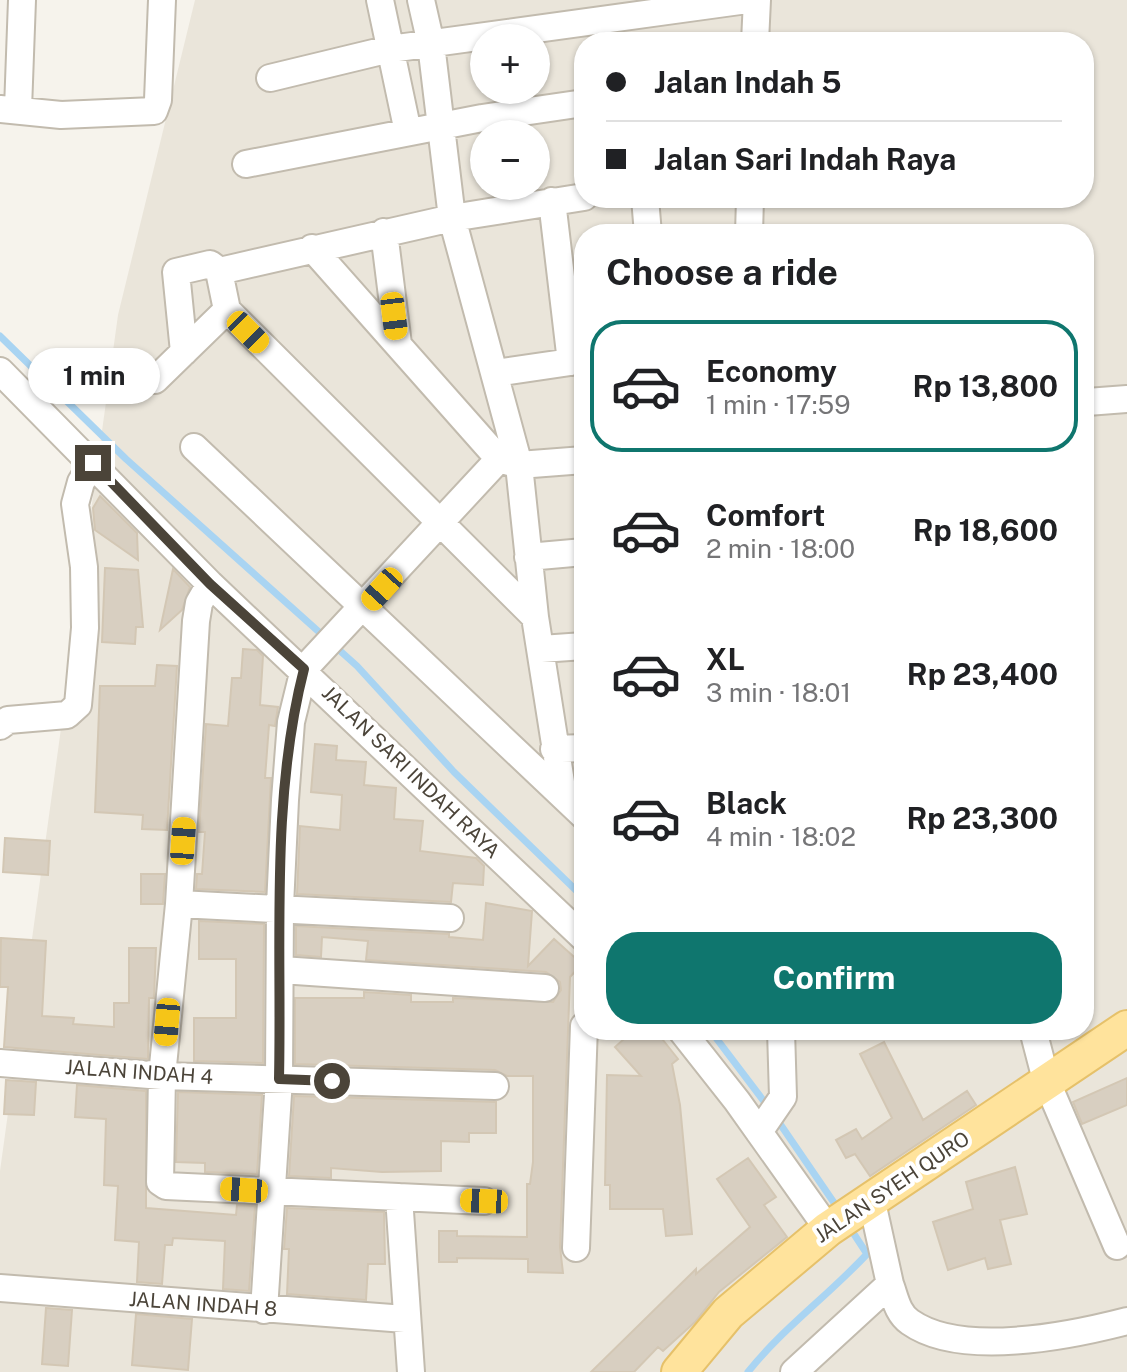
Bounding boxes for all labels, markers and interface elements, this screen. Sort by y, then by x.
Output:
map controls [470,24,550,200]
button: + [470,24,550,104]
text: Jalan Indah 5 [654,64,841,100]
button: − [470,120,550,200]
text: Jalan Sari Indah Raya [654,141,956,177]
text: Choose a ride [606,251,838,293]
car [379,291,409,341]
car [223,307,273,357]
callout: 1 min [27,347,159,403]
icon: car [610,350,682,422]
text: Economy [706,353,837,389]
text: 1 min [63,360,125,391]
text: Rp 13,800 [913,368,1058,404]
text: 1 min · 17:59 [706,389,850,420]
route end [75,445,111,481]
icon: car [610,494,682,566]
text: Comfort [706,497,825,533]
text: Rp 18,600 [913,512,1058,548]
text: 2 min · 18:00 [706,533,855,564]
car [357,563,407,615]
icon: car [610,638,682,710]
text: XL [706,641,745,677]
text: Rp 23,400 [907,656,1058,692]
text: 3 min · 18:01 [706,677,851,708]
street label: JALAN SARI INDAH RAYA [317,681,505,863]
icon: car [610,782,682,854]
text: Black [706,785,787,821]
text: Rp 23,300 [907,800,1058,836]
car [169,816,197,866]
text: 4 min · 18:02 [706,821,856,852]
button: Confirm [606,932,1062,1024]
car [153,997,181,1047]
street label: JALAN INDAH 4 [64,1055,214,1089]
route start [314,1063,350,1099]
street label: JALAN SYEH QURO [810,1126,974,1248]
car [219,1176,269,1204]
car [460,1188,508,1214]
street label: JALAN INDAH 8 [128,1287,278,1321]

